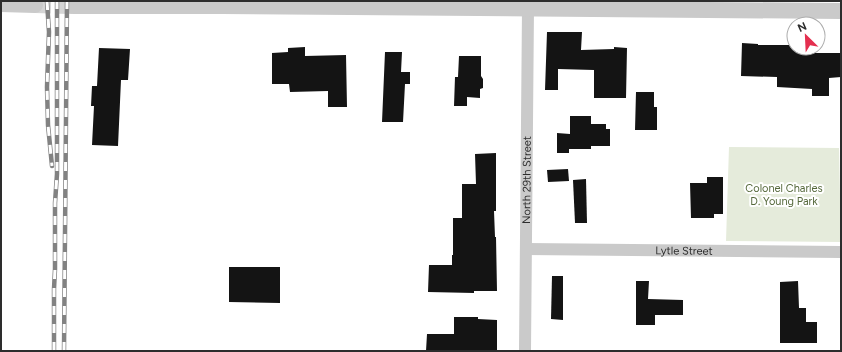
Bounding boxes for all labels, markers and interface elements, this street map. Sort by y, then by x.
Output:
north arrow [786,16,826,56]
text: N [796,20,809,35]
street label: North 29th Street [520,136,533,224]
park label: Colonel Charles D. Young Park [745,182,823,208]
street label: Lytle Street [655,244,713,257]

